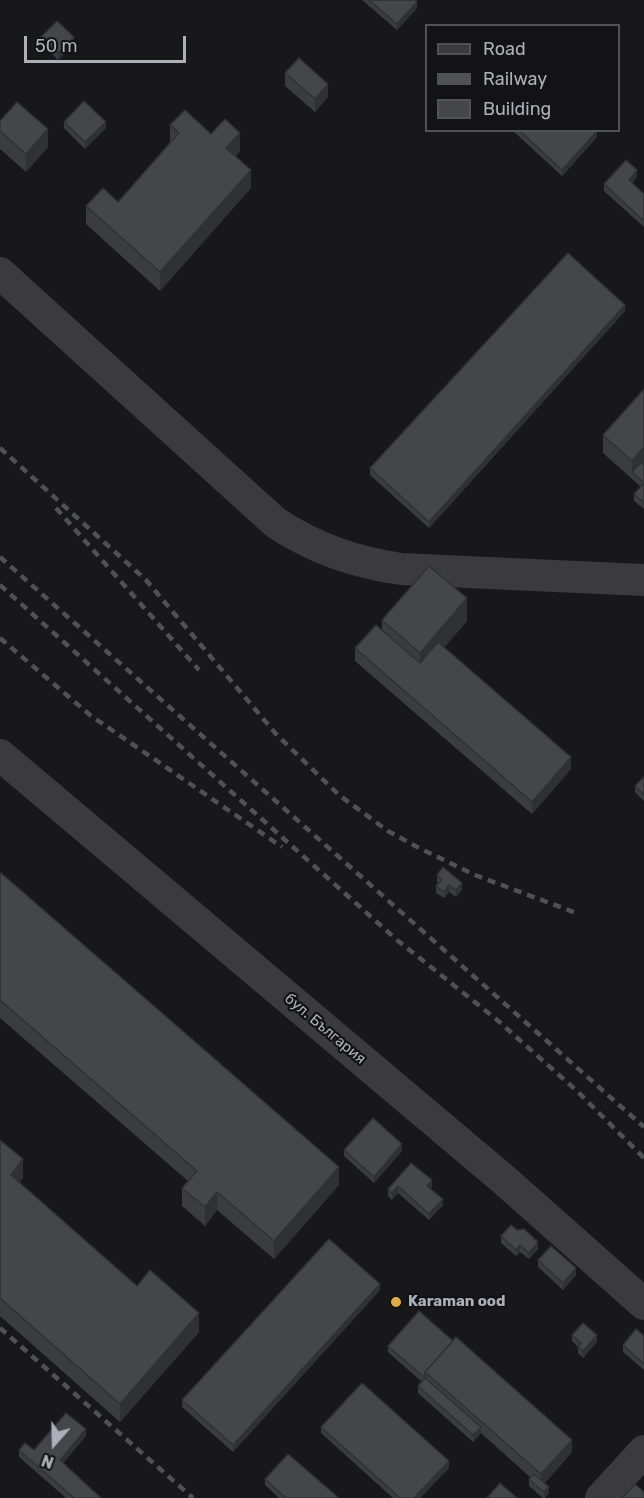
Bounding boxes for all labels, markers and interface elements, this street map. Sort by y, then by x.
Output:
scale bar [27,24,189,62]
legend [425,24,620,132]
text: 50 m [35,35,78,57]
text: Road [483,38,526,60]
text: Railway [483,68,547,90]
text: Building [483,98,551,120]
street label: бул. България [281,990,369,1068]
place label: Karaman ood [408,1293,505,1311]
marker: Karaman ood [389,1295,403,1309]
north arrow [24,1414,84,1474]
text: N [39,1450,56,1472]

